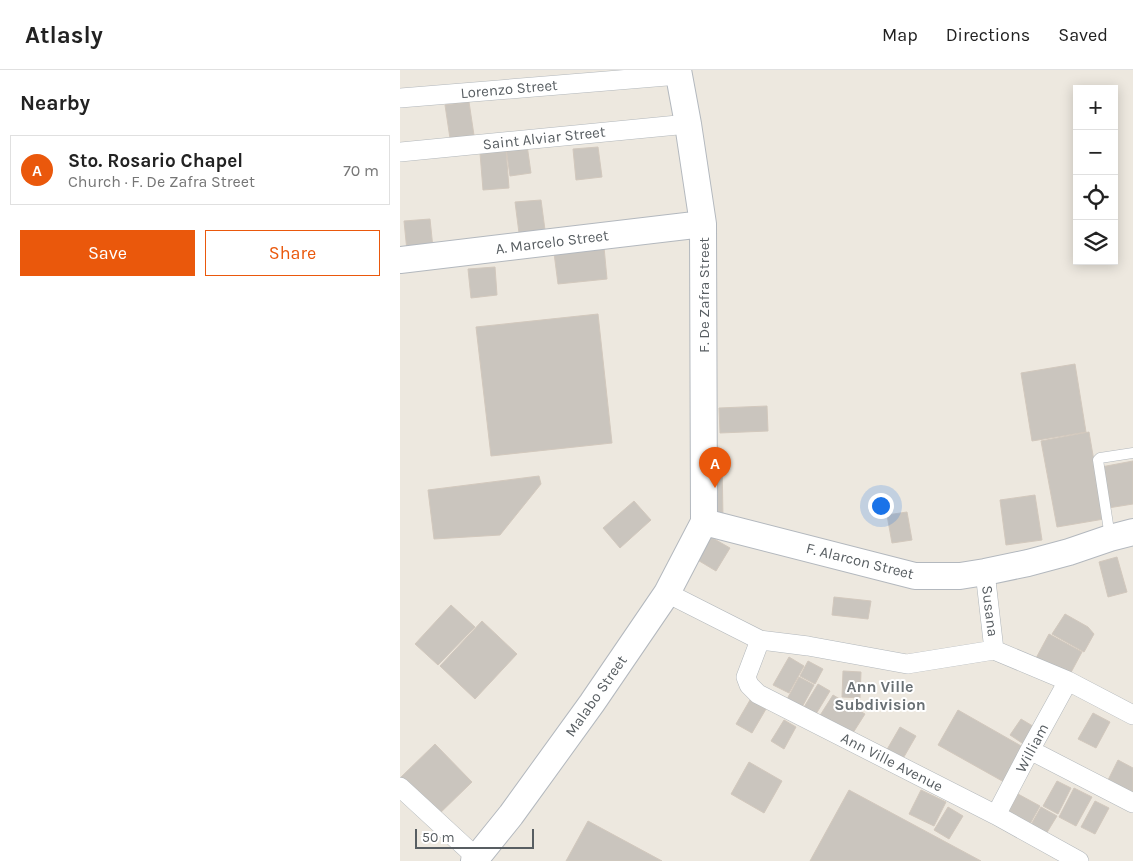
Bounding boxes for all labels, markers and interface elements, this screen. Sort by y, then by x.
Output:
text: Atlasly [25,21,103,49]
text: Map [882,24,918,46]
text: Directions [946,24,1030,46]
text: Saved [1058,24,1108,46]
street label: Lorenzo Street [460,76,559,102]
map controls [1073,85,1118,265]
button: + [1073,85,1118,130]
text: Nearby [20,91,90,115]
street label: Saint Alviar Street [482,123,607,153]
button: − [1073,130,1118,175]
text: Sto. Rosario Chapel [68,150,243,172]
text: A [32,161,42,180]
text: 70 m [343,161,379,180]
text: Church · F. De Zafra Street [68,172,255,191]
button: locate [1073,175,1118,220]
button: layers [1073,220,1118,265]
street label: A. Marcelo Street [494,226,610,258]
button: Save [20,230,195,276]
button: Share [205,230,380,276]
street label: F. De Zafra Street [695,237,713,353]
pin: A [699,447,731,488]
your location [868,493,894,519]
street label: F. Alarcon Street [804,539,916,583]
street label: Susana [978,584,1002,638]
street label: Malabo Street [561,652,631,740]
district label: Ann Ville Subdivision [834,677,926,714]
street label: William [1012,720,1052,776]
street label: Ann Ville Avenue [838,729,946,795]
scale bar [415,826,534,849]
text: 50 m [422,829,455,846]

